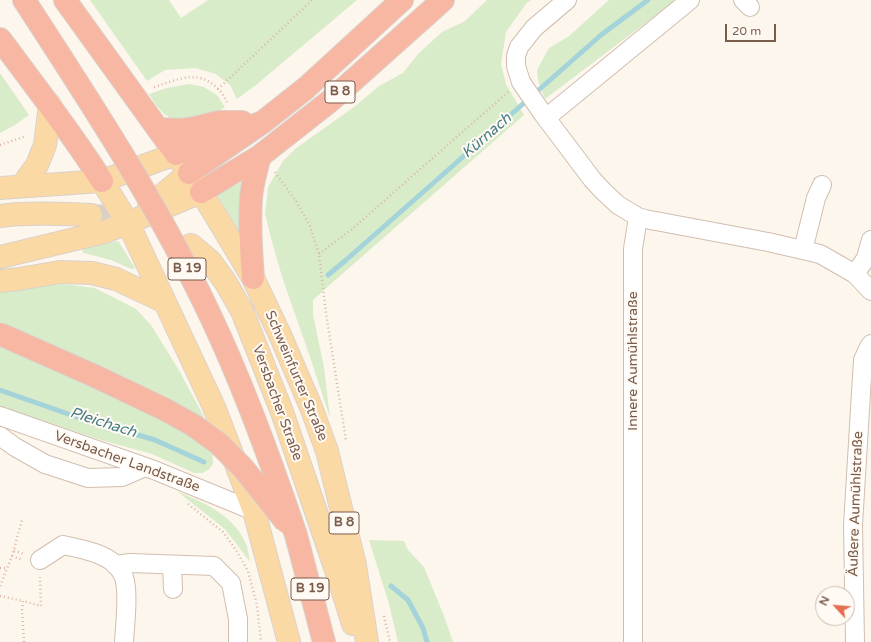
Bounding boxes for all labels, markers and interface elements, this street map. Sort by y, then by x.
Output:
scale bar [727,16,778,42]
text: 20 m [732,24,761,38]
road number: B 8 [325,81,355,103]
water label: Kürnach [459,110,515,162]
road number: B 19 [168,258,206,280]
street label: Innere Aumühlstraße [625,291,641,431]
street label: Schweinfurter Straße [261,308,331,444]
street label: Versbacher Straße [248,343,306,463]
water label: Pleichach [68,404,138,442]
street label: Versbacher Landstraße [52,428,202,496]
street label: Äußere Aumühlstraße [845,431,867,577]
road number: B 8 [329,512,359,534]
road number: B 19 [291,578,329,600]
north arrow [815,586,855,626]
text: N [817,594,832,608]

